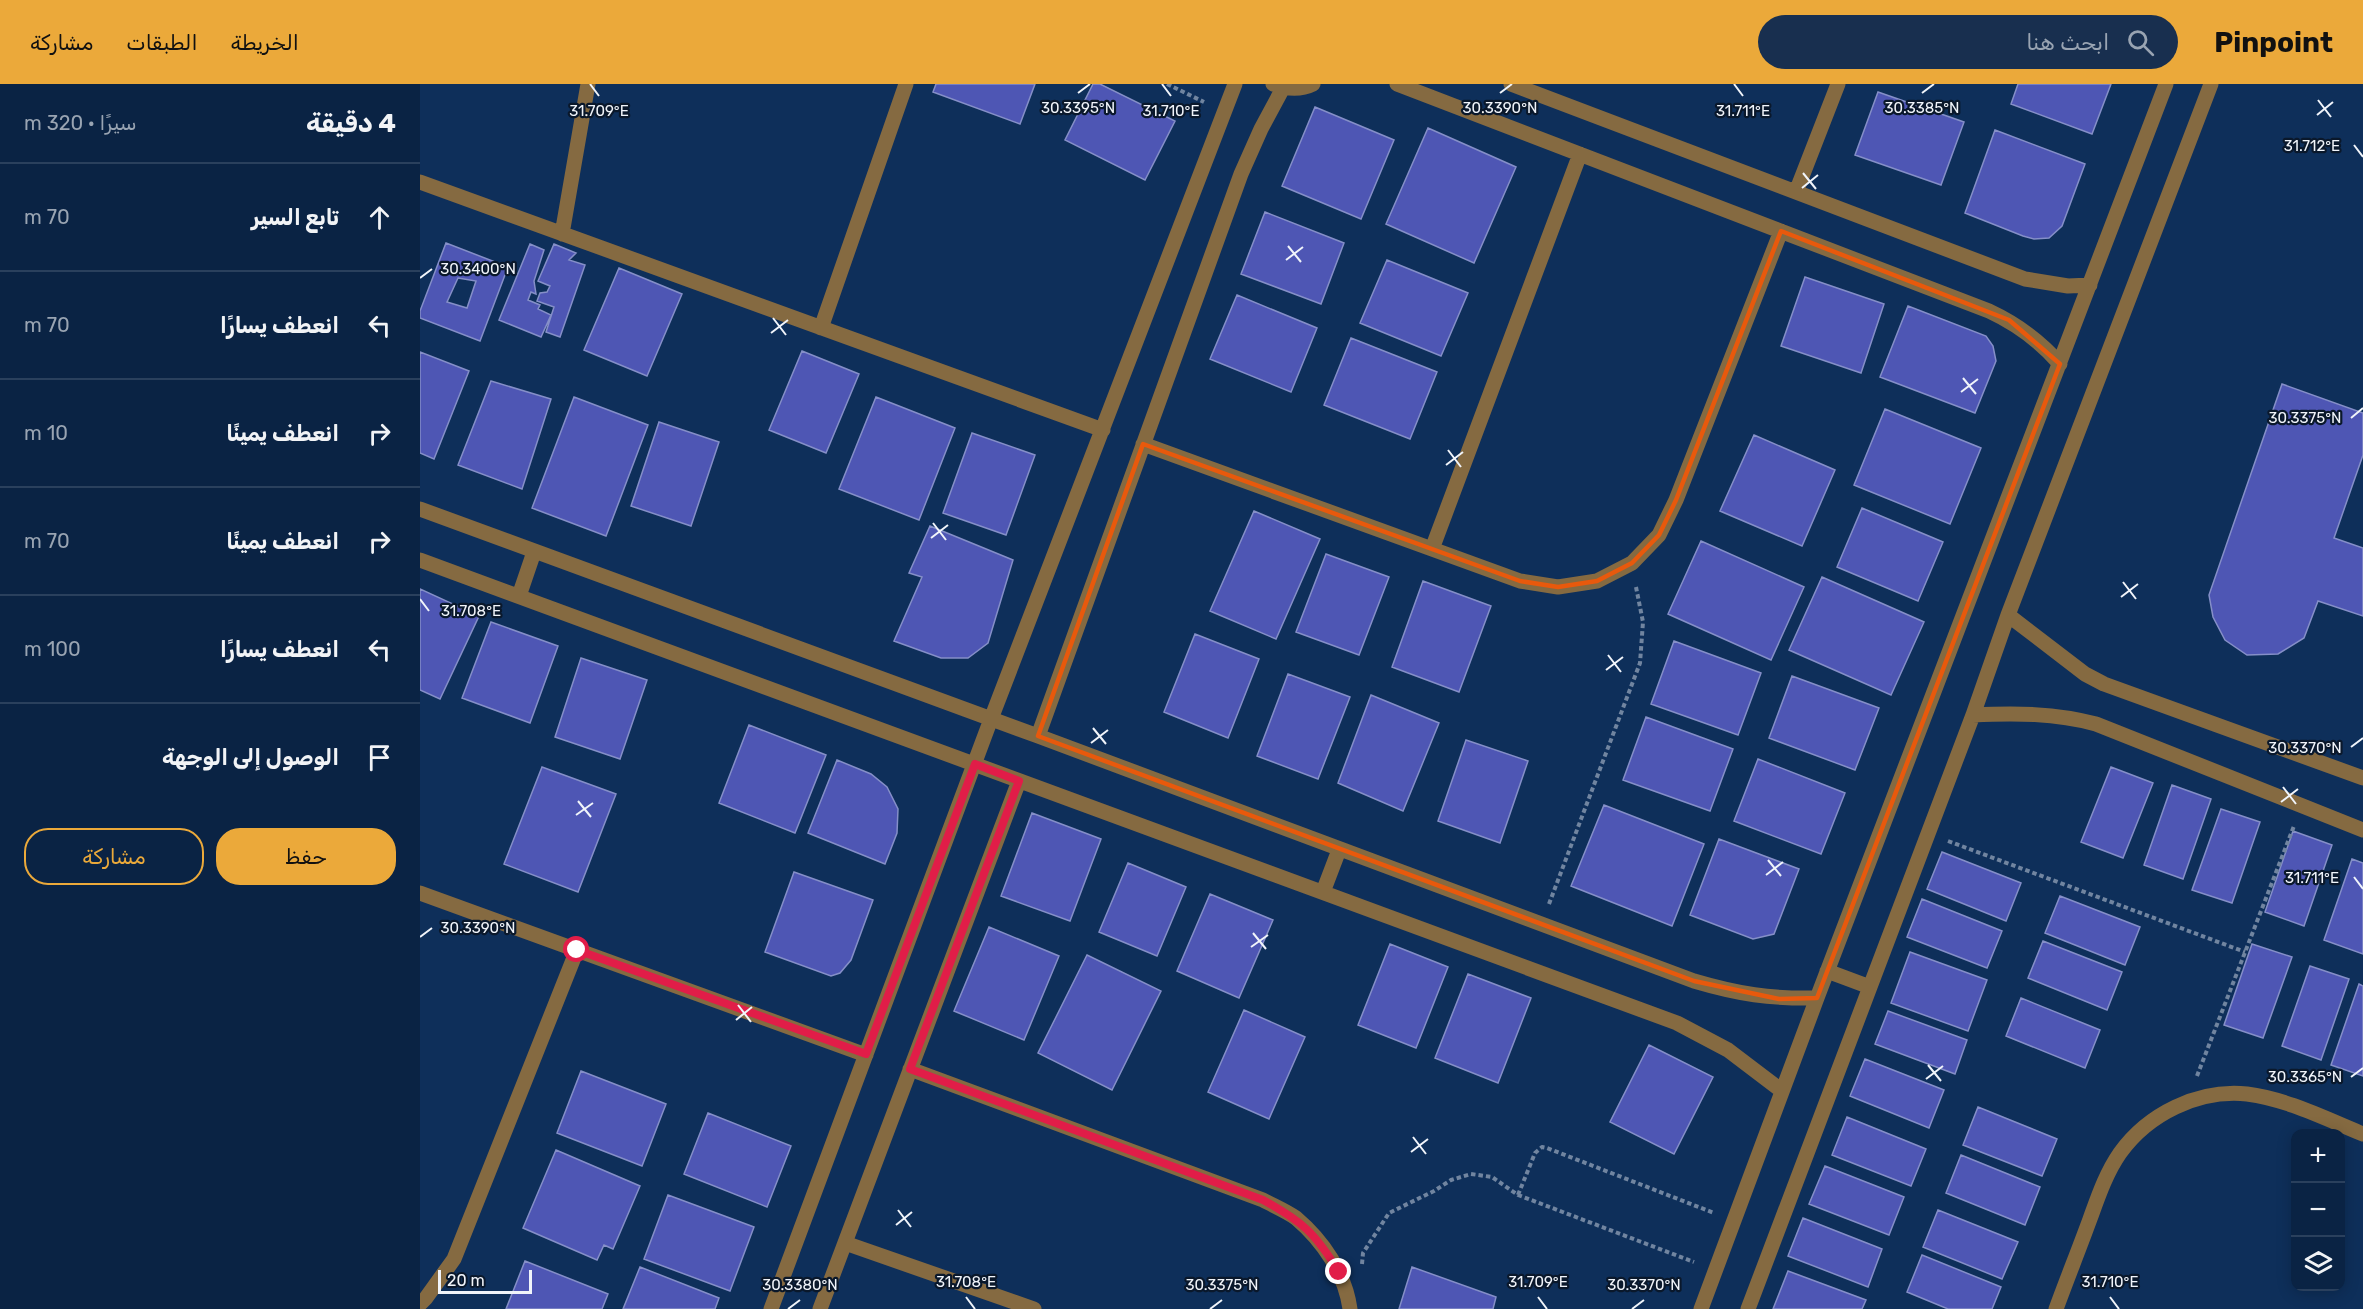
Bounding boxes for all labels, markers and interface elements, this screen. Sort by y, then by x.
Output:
search box [1758,15,2178,69]
icon: search [2124,26,2157,59]
text: Pinpoint [2214,26,2333,59]
text: ابحث هنا [2026,29,2109,56]
text: مشاركة [30,30,93,55]
text: الطبقات [126,30,198,55]
text: الخريطة [231,30,299,55]
text: 30.3395°N [1041,99,1115,117]
text: 30.3390°N [1463,99,1537,117]
text: 30.3385°N [1885,99,1959,117]
text: 31.709°E [569,102,629,120]
text: 31.710°E [1142,102,1200,120]
text: 31.711°E [1716,102,1770,120]
text: 4 دقيقة [306,108,396,139]
text: سيرًا · 320 m [24,111,137,135]
text: 31.712°E [2284,137,2340,155]
icon: ahead [363,201,396,234]
text: تابع السير [251,204,339,231]
text: 70 m [24,205,70,229]
text: 30.3400°N [440,260,516,278]
icon: left [363,309,396,342]
text: انعطف يسارًا [220,312,339,339]
text: 70 m [24,313,70,337]
text: 30.3375°N [2269,409,2341,427]
icon: right [363,417,396,450]
text: انعطف يمينًا [226,420,339,447]
text: 10 m [24,421,68,445]
icon: right [363,525,396,558]
text: انعطف يمينًا [226,528,339,555]
text: 70 m [24,529,70,553]
text: 31.708°E [441,602,501,620]
icon: left [363,633,396,666]
text: انعطف يسارًا [220,636,339,663]
text: 100 m [24,637,81,661]
text: 30.3370°N [2268,739,2342,757]
icon: arrive [363,741,396,774]
text: الوصول إلى الوجهة [162,744,339,771]
button: مشاركة [24,828,204,885]
button: حفظ [216,828,396,885]
text: 31.711°E [2285,869,2339,887]
text: 30.3390°N [441,919,515,937]
route start [563,936,589,962]
text: 30.3365°N [2268,1068,2342,1086]
map controls [2291,1129,2345,1291]
button: + [2291,1129,2345,1183]
button: − [2291,1183,2345,1237]
button: layers [2291,1237,2345,1291]
route end [1325,1258,1351,1284]
scale bar [438,1267,532,1294]
text: 20 m [447,1271,485,1290]
text: 31.708°E [936,1273,996,1291]
text: 31.709°E [1508,1273,1568,1291]
text: 31.710°E [2081,1273,2139,1291]
text: 30.3380°N [762,1276,838,1294]
text: 30.3375°N [1186,1276,1258,1294]
text: 30.3370°N [1607,1276,1681,1294]

